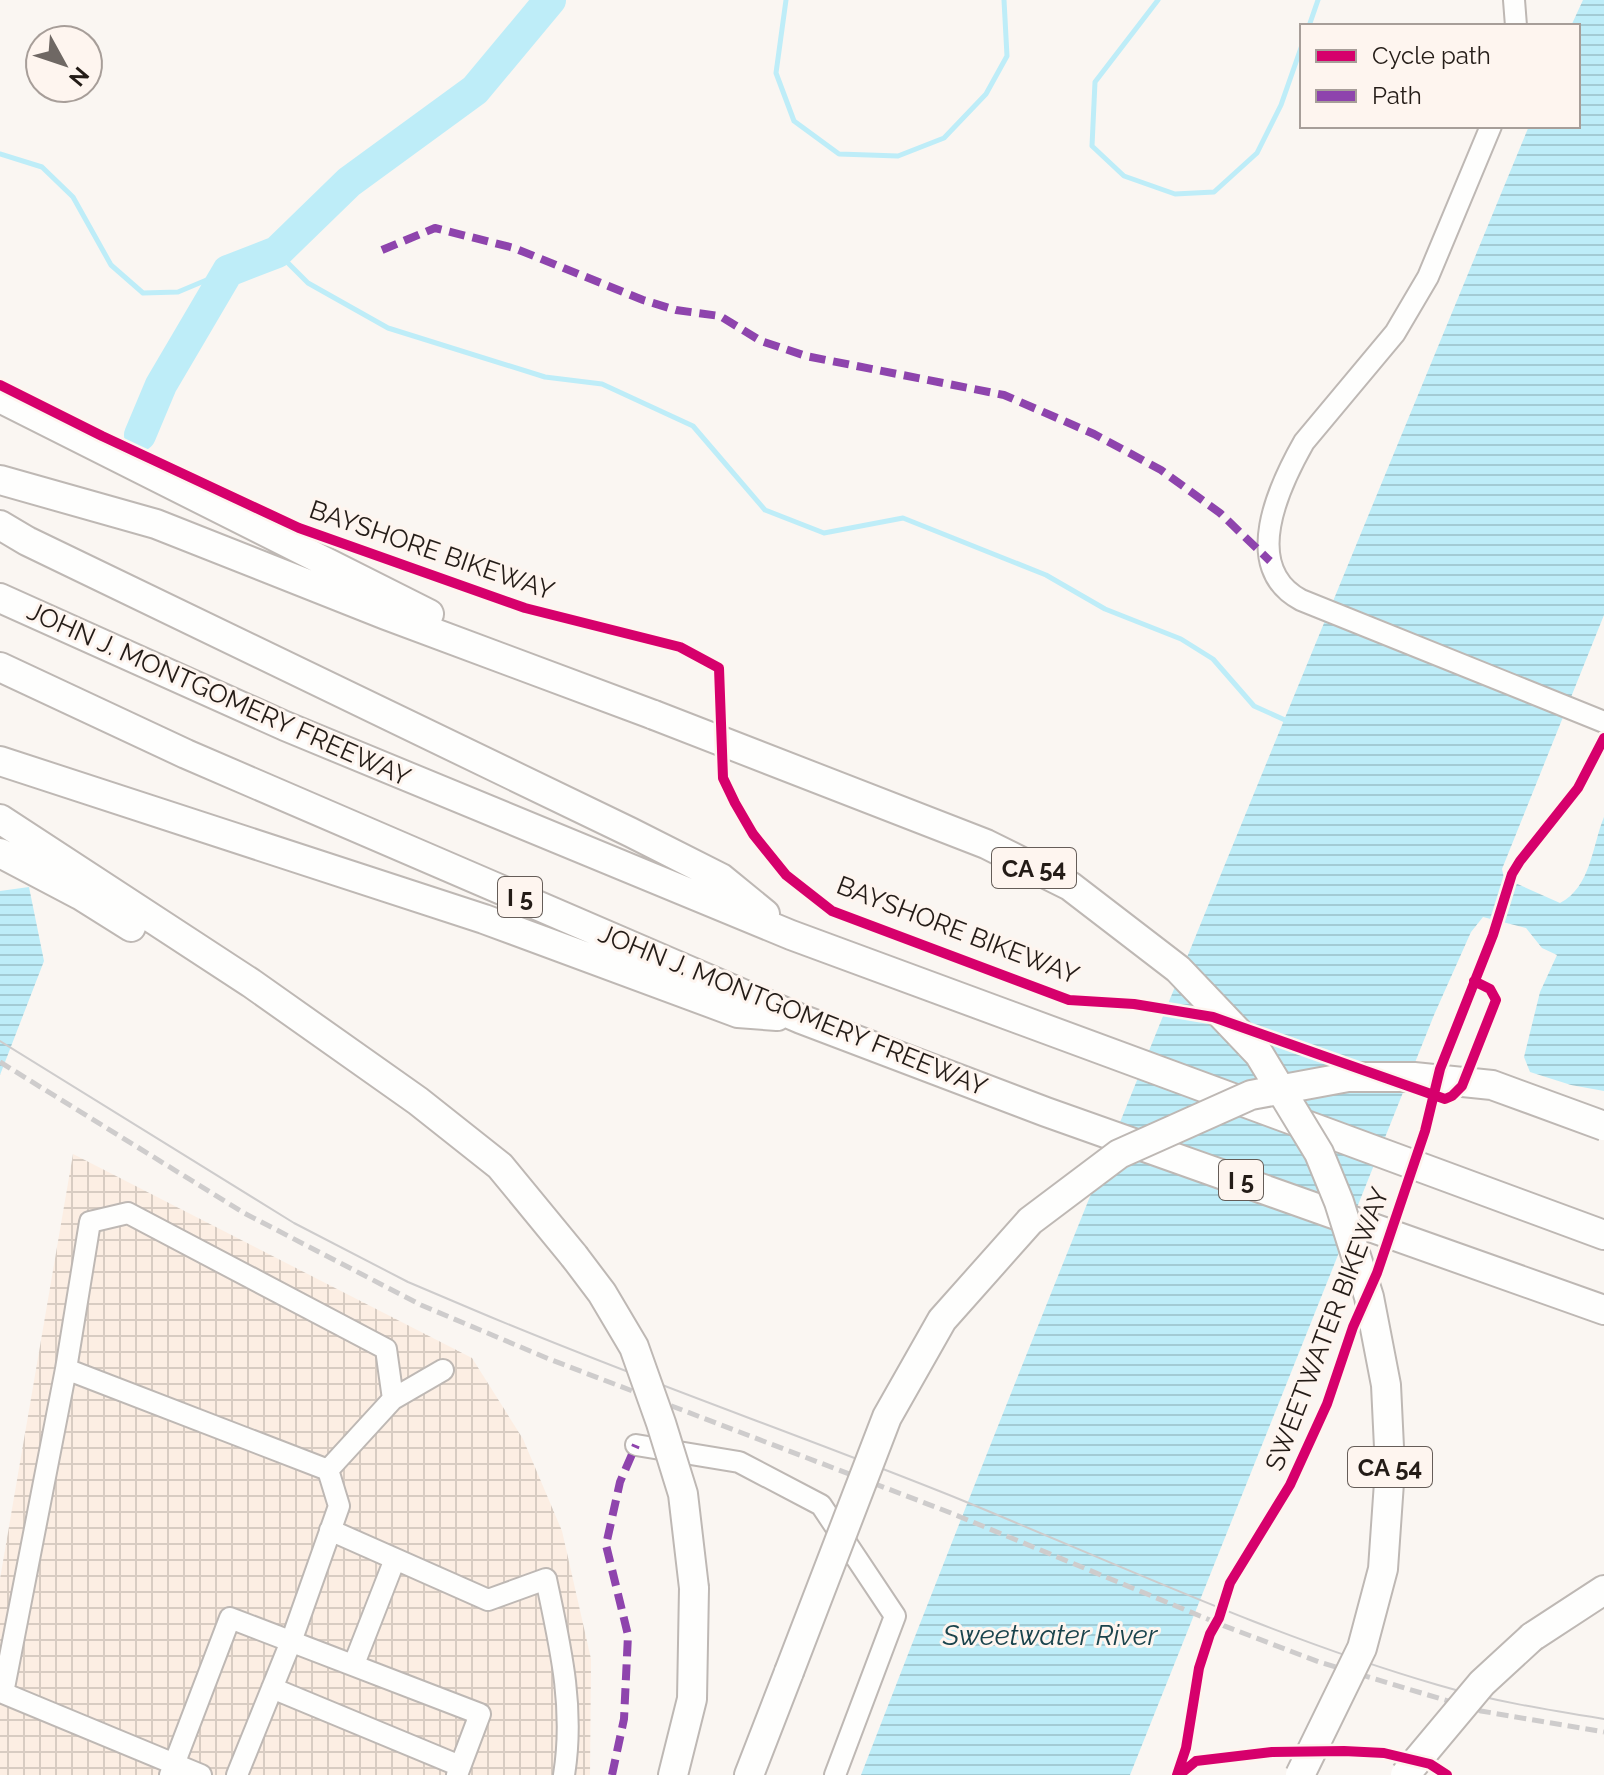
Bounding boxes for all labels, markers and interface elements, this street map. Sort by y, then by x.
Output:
north arrow [24,24,104,104]
legend [1300,24,1580,128]
text: Cycle path [1372,41,1491,70]
text: N [64,62,95,92]
text: Path [1372,81,1422,110]
street label: BAYSHORE BIKEWAY [306,494,558,606]
street label: JOHN J. MONTGOMERY FREEWAY [23,596,415,792]
road number: CA 54 [992,848,1076,888]
street label: BAYSHORE BIKEWAY [833,870,1083,990]
road number: I 5 [498,877,542,917]
street label: JOHN J. MONTGOMERY FREEWAY [594,918,992,1102]
road number: I 5 [1219,1160,1263,1200]
street label: SWEETWATER BIKEWAY [1259,1183,1395,1475]
road number: CA 54 [1348,1447,1432,1487]
water label: Sweetwater River [942,1619,1159,1652]

